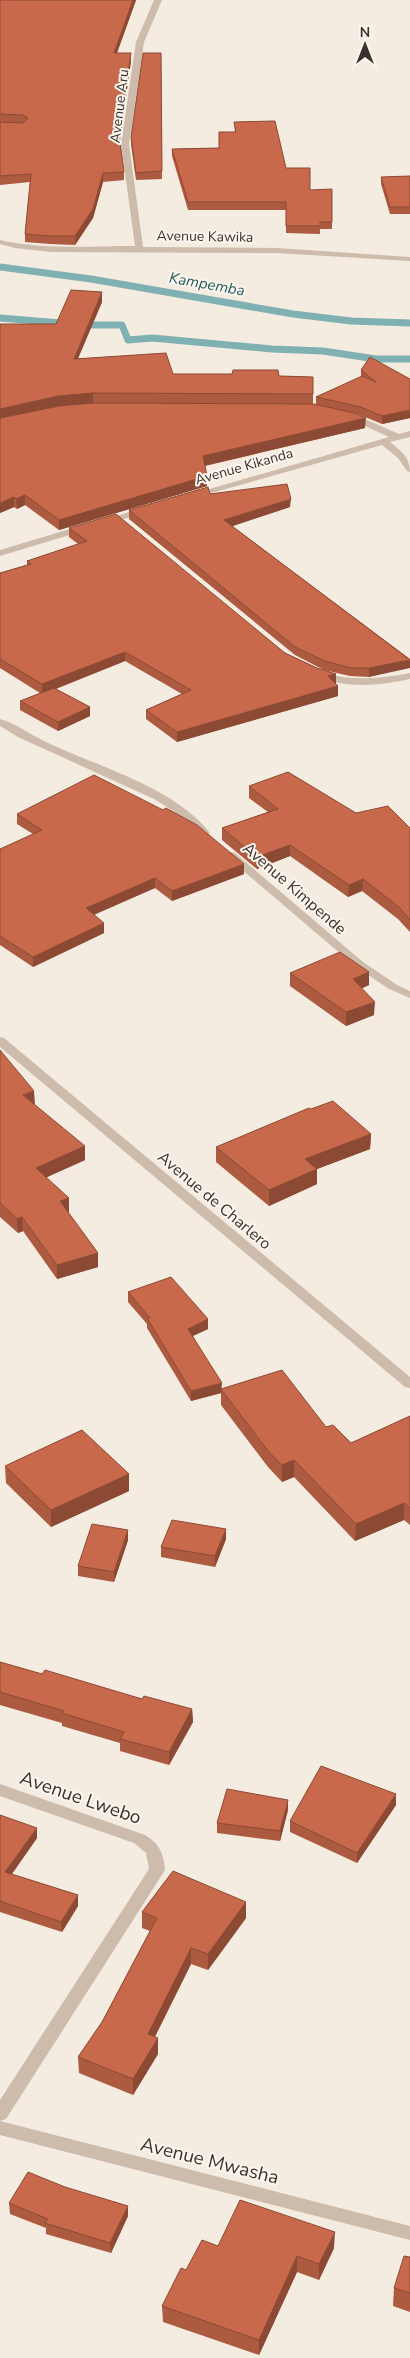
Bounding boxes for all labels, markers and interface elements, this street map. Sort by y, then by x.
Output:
north arrow [340,20,390,70]
text: N [360,23,370,42]
street label: Avenue Aru [106,68,133,144]
street label: Avenue Kawika [156,226,254,247]
water label: Kampemba [168,268,246,300]
street label: Avenue Kikanda [193,443,295,490]
street label: Avenue Kimpende [238,838,351,940]
street label: Avenue de Charlero [153,1147,276,1255]
street label: Avenue Lwebo [17,1765,145,1831]
street label: Avenue Mwasha [138,2131,282,2191]

